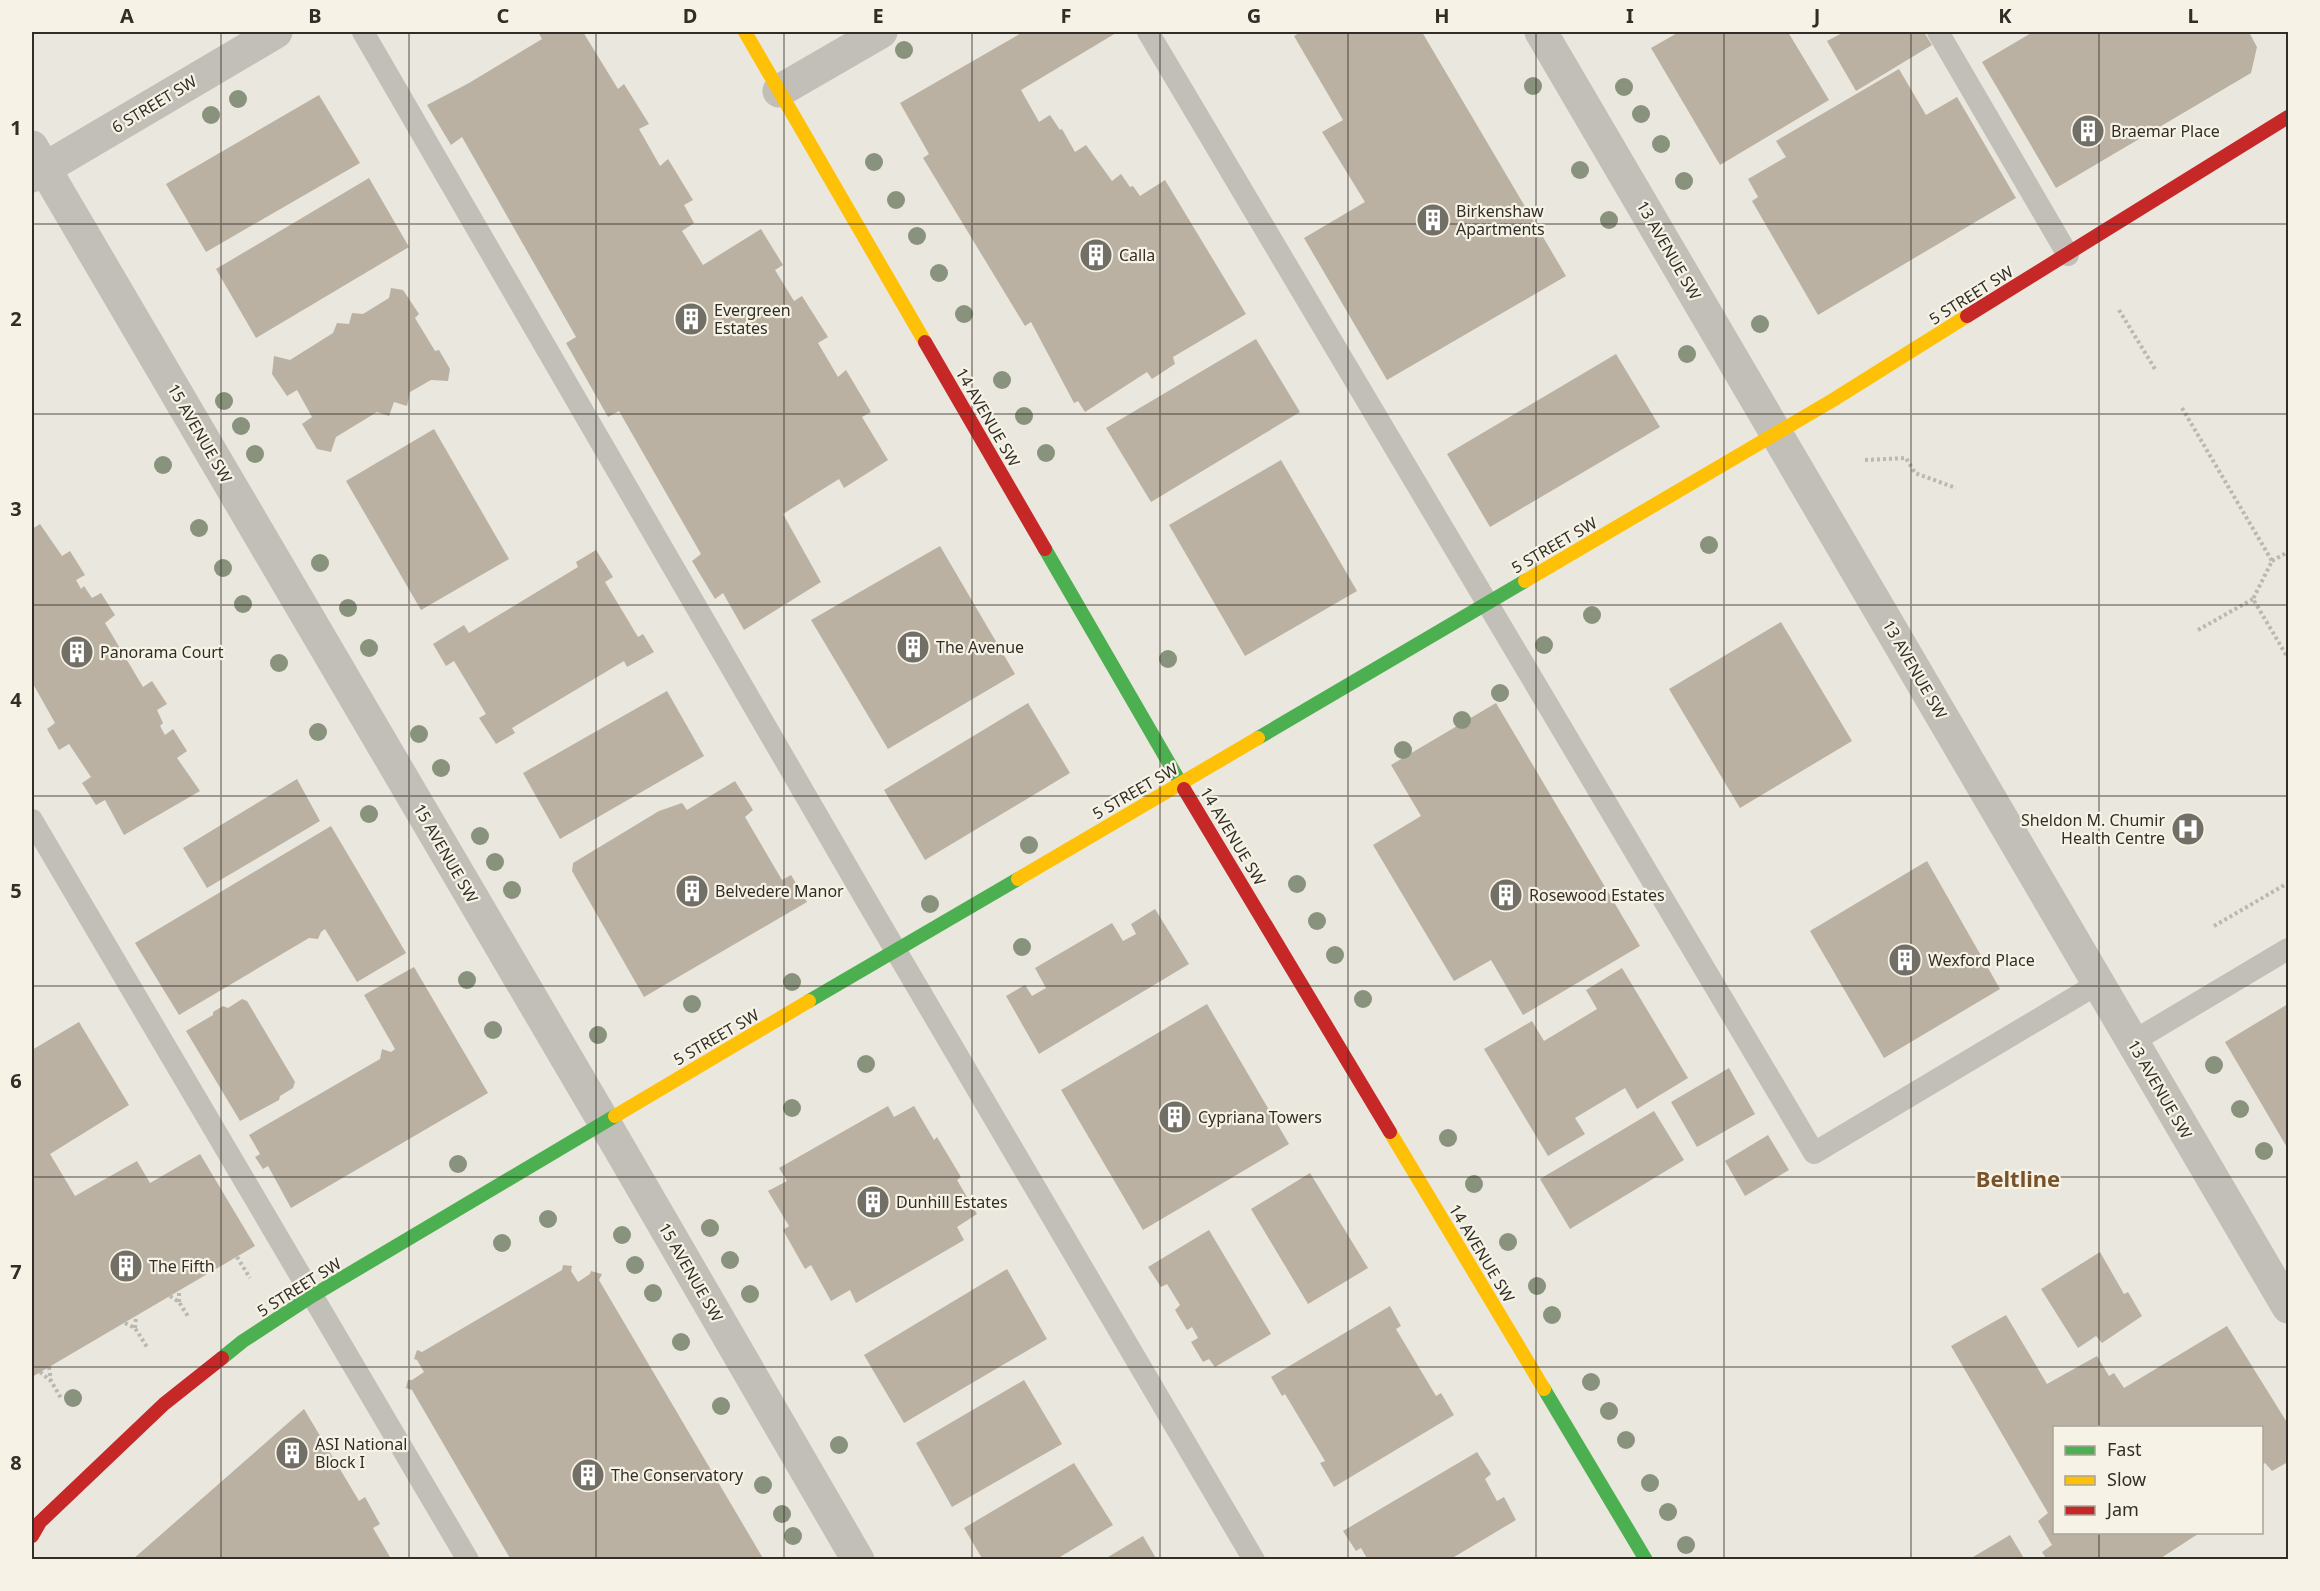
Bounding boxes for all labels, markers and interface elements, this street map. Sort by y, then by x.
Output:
text: A [120,2,134,29]
text: B [308,2,322,29]
text: C [497,2,510,29]
text: D [683,2,697,29]
text: E [872,2,884,29]
text: F [1061,2,1071,29]
text: G [1247,2,1261,29]
text: H [1434,2,1450,29]
text: I [1626,2,1634,29]
text: J [1812,2,1820,29]
text: K [1998,2,2012,29]
text: L [2187,2,2199,29]
street label: 6 STREET SW [107,70,201,138]
building icon: Braemar Place [2070,113,2106,149]
text: 1 [10,114,22,141]
place label: Braemar Place [2111,120,2220,142]
street label: 13 AVENUE SW [1632,196,1706,304]
place label: Birkenshaw Apartments [1456,200,1545,240]
building icon: Birkenshaw Apartments [1415,202,1451,238]
building icon: Calla [1078,237,1114,273]
place label: Calla [1119,244,1155,266]
street label: 5 STREET SW [1925,260,2017,330]
place label: Evergreen Estates [714,299,791,339]
building icon: Evergreen Estates [673,301,709,337]
text: 2 [10,305,22,332]
street label: 14 AVENUE SW [951,363,1025,471]
street label: 15 AVENUE SW [163,379,237,487]
text: 3 [10,495,22,522]
street label: 5 STREET SW [1507,512,1601,578]
street label: 13 AVENUE SW [1878,615,1952,723]
building icon: The Avenue [895,629,931,665]
building icon: Panorama Court [59,634,95,670]
place label: The Avenue [936,636,1024,658]
place label: Panorama Court [100,641,224,663]
text: 4 [10,686,22,713]
street label: 5 STREET SW [1088,758,1182,824]
street label: 14 AVENUE SW [1195,783,1271,889]
street label: 15 AVENUE SW [409,799,483,907]
place label: Sheldon M. Chumir Health Centre [2021,809,2165,849]
hospital icon: Sheldon M. Chumir Health Centre [2170,811,2206,847]
building icon: Belvedere Manor [674,873,710,909]
text: 5 [10,877,22,904]
building icon: Rosewood Estates [1488,877,1524,913]
place label: Belvedere Manor [715,880,844,902]
place label: Rosewood Estates [1529,884,1665,906]
building icon: Wexford Place [1887,942,1923,978]
place label: Wexford Place [1928,949,2035,971]
street label: 5 STREET SW [669,1004,763,1070]
street label: 13 AVENUE SW [2123,1035,2197,1143]
text: 6 [10,1067,22,1094]
building icon: Cypriana Towers [1157,1099,1193,1135]
place label: Cypriana Towers [1198,1106,1322,1128]
district label: Beltline [1976,1163,2060,1193]
building icon: Dunhill Estates [855,1184,891,1220]
place label: Dunhill Estates [896,1191,1008,1213]
street label: 14 AVENUE SW [1444,1200,1520,1306]
street label: 15 AVENUE SW [654,1218,728,1326]
building icon: The Fifth [108,1248,144,1284]
street label: 5 STREET SW [253,1252,345,1322]
place label: The Fifth [149,1255,215,1277]
text: 7 [10,1258,22,1285]
legend [2053,1426,2263,1534]
place label: ASI National Block I [315,1433,407,1473]
building icon: ASI National Block I [274,1435,310,1471]
text: Fast [2107,1437,2142,1461]
text: 8 [10,1449,22,1476]
building icon: The Conservatory [570,1457,606,1493]
place label: The Conservatory [611,1464,744,1486]
text: Slow [2107,1467,2146,1491]
text: Jam [2105,1497,2139,1521]

